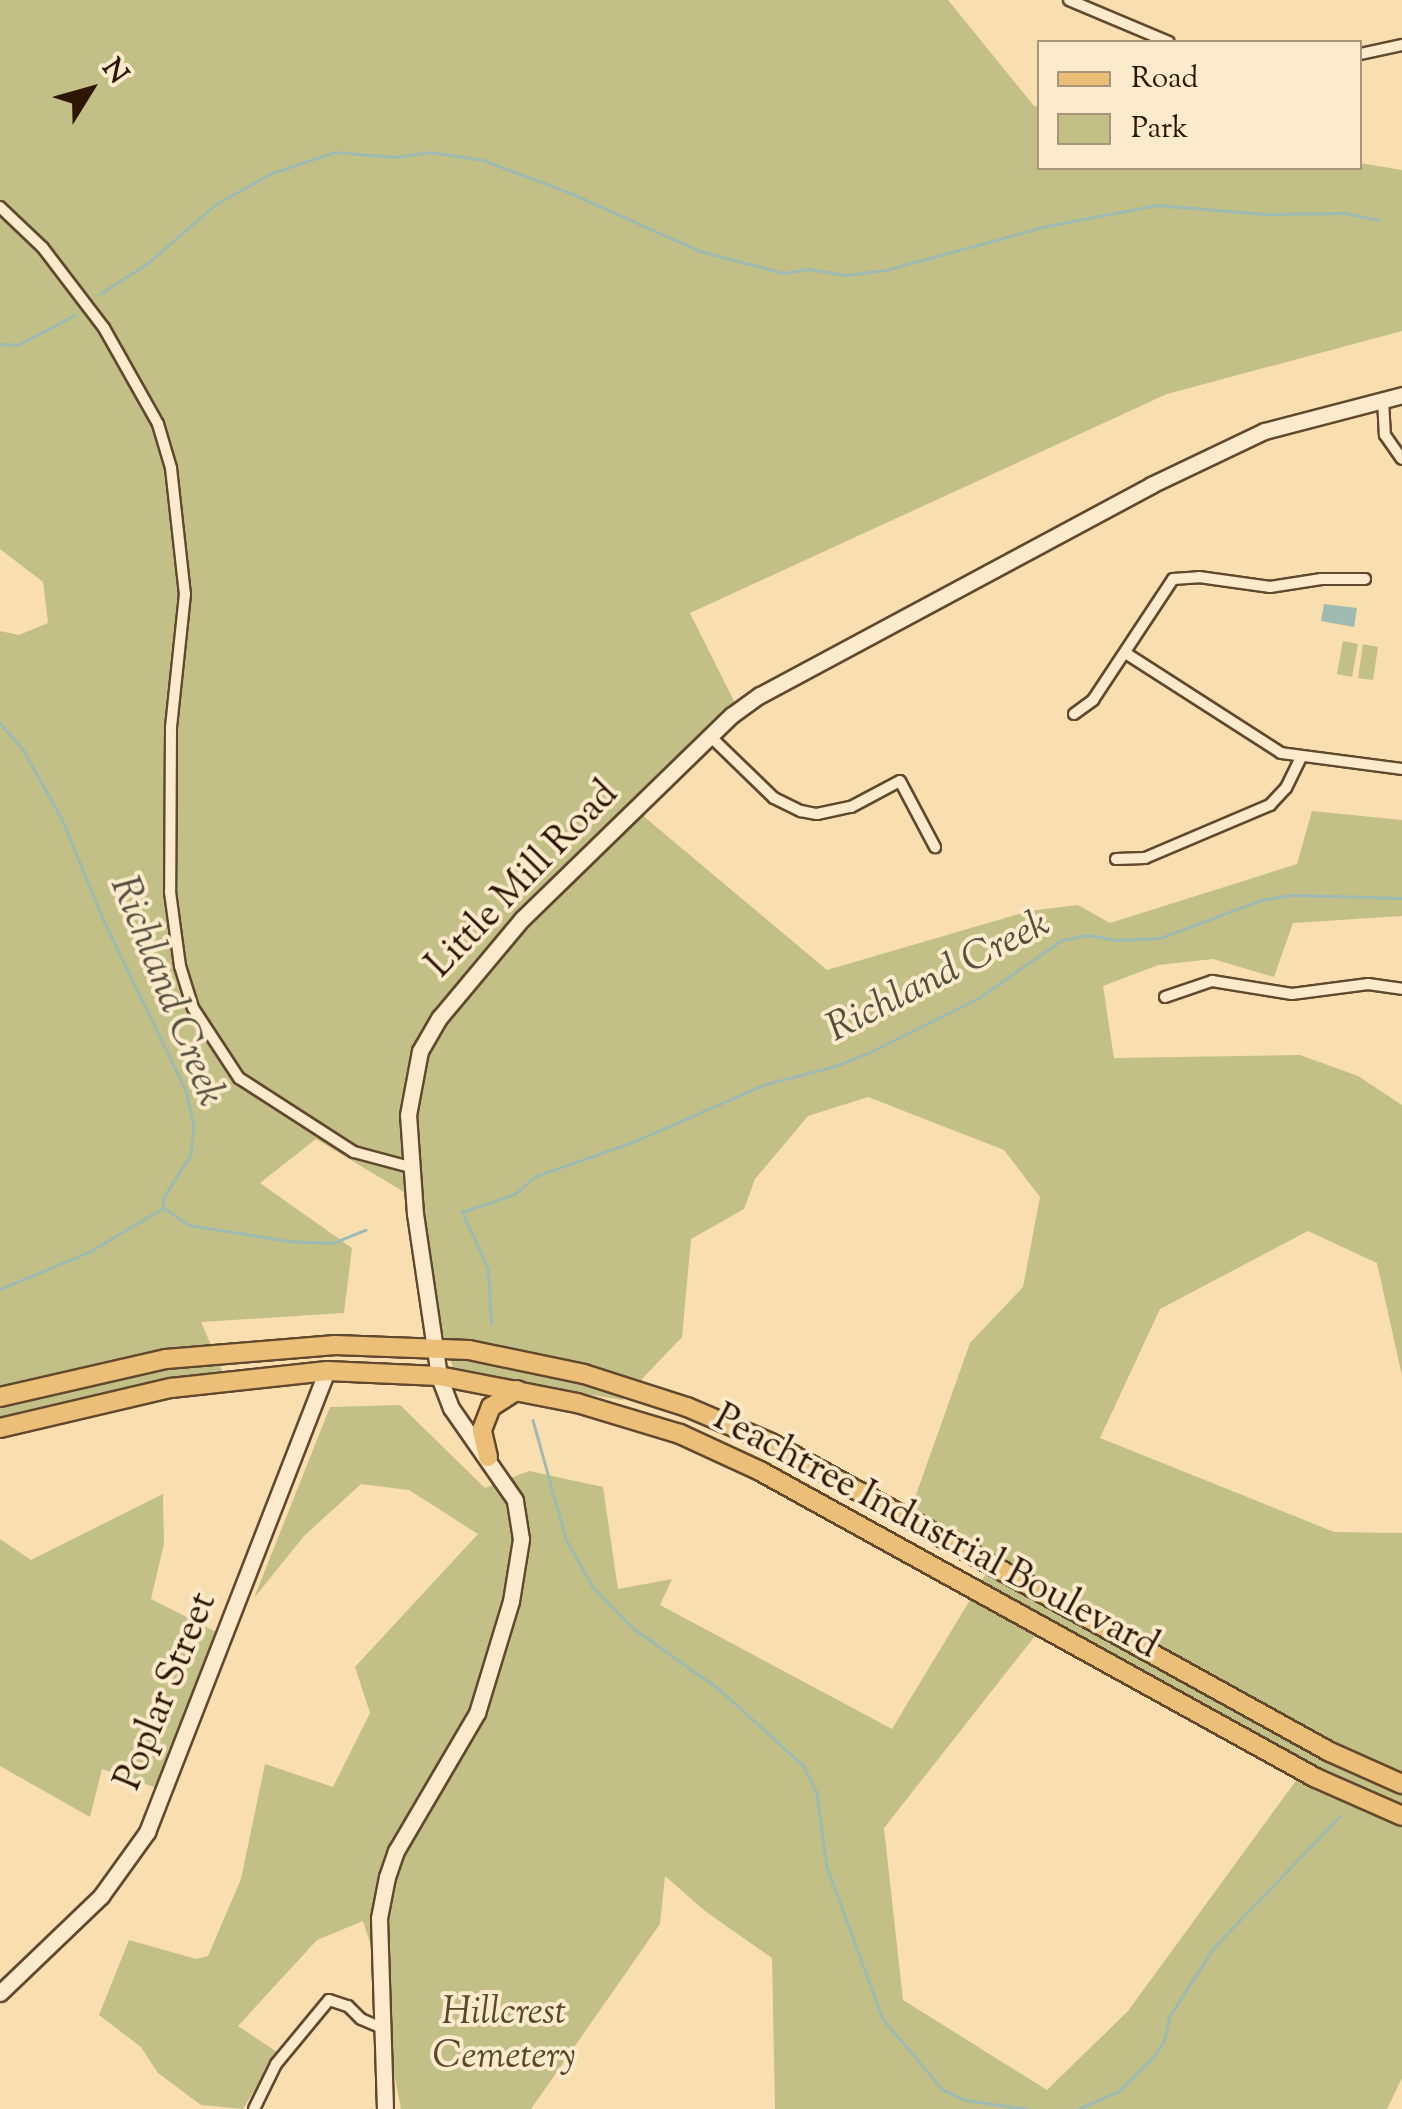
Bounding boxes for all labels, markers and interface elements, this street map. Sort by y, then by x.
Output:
north arrow [40,40,140,140]
legend [1037,40,1362,170]
text: N [91,51,137,93]
text: Road [1131,58,1198,101]
text: Park [1131,108,1188,151]
street label: Little Mill Road [419,773,629,989]
water label: Richland Creek [97,870,233,1114]
water label: Richland Creek [820,901,1058,1055]
street label: Peachtree Industrial Boulevard [705,1397,1165,1671]
street label: Poplar Street [108,1586,228,1798]
park label: Hillcrest Cemetery [433,1992,575,2082]

